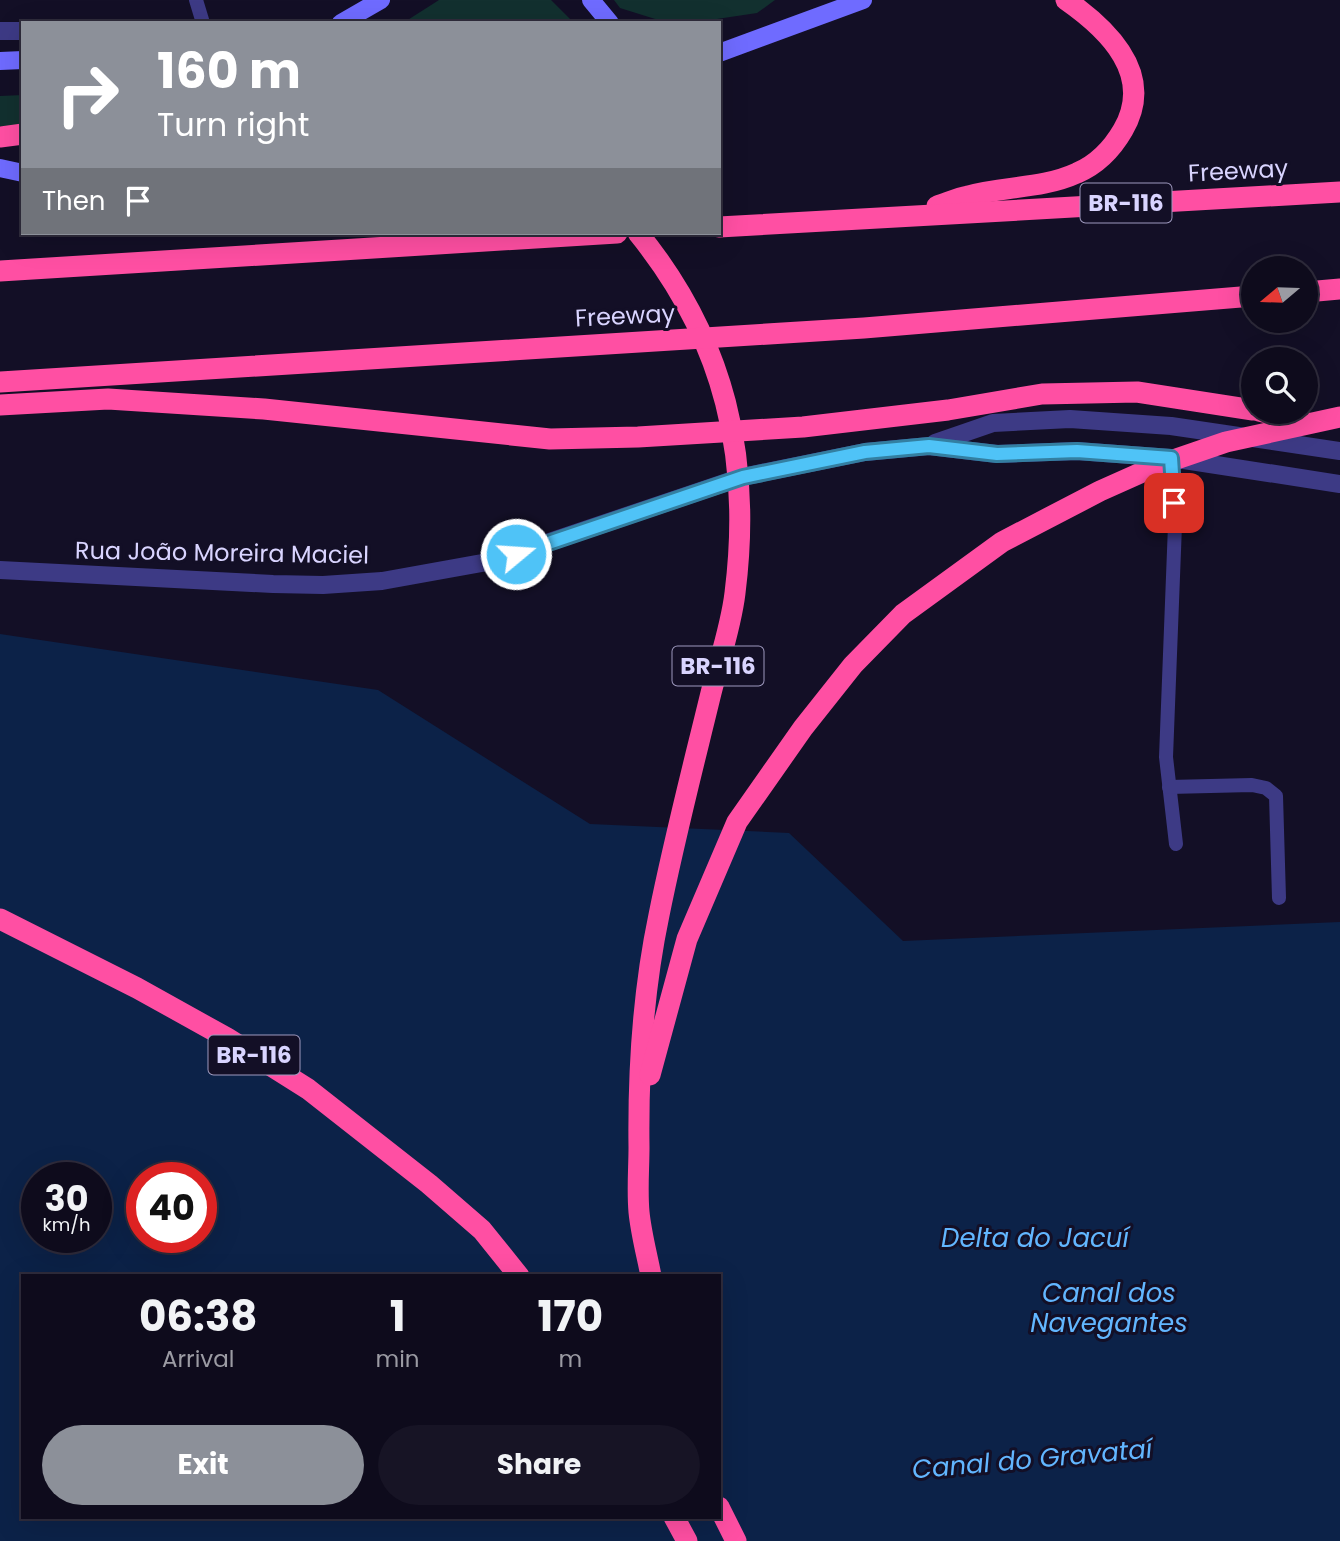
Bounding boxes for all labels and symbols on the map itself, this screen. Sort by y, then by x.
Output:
street label: Freeway [1187,151,1289,190]
road number: BR-116 [1080,184,1172,222]
north arrow [1241,256,1318,332]
street label: Freeway [574,296,676,335]
pin [1144,473,1204,533]
position arrow [479,517,553,591]
street label: Rua João Moreira Maciel [75,533,369,572]
road number: BR-116 [672,646,764,686]
road number: BR-116 [208,1036,300,1074]
speed limit sign: 40 [126,1162,217,1253]
water label: Delta do Jacuí [941,1220,1132,1256]
water label: Canal dos Navegantes [1030,1275,1188,1341]
water label: Canal do Gravataí [910,1430,1156,1487]

